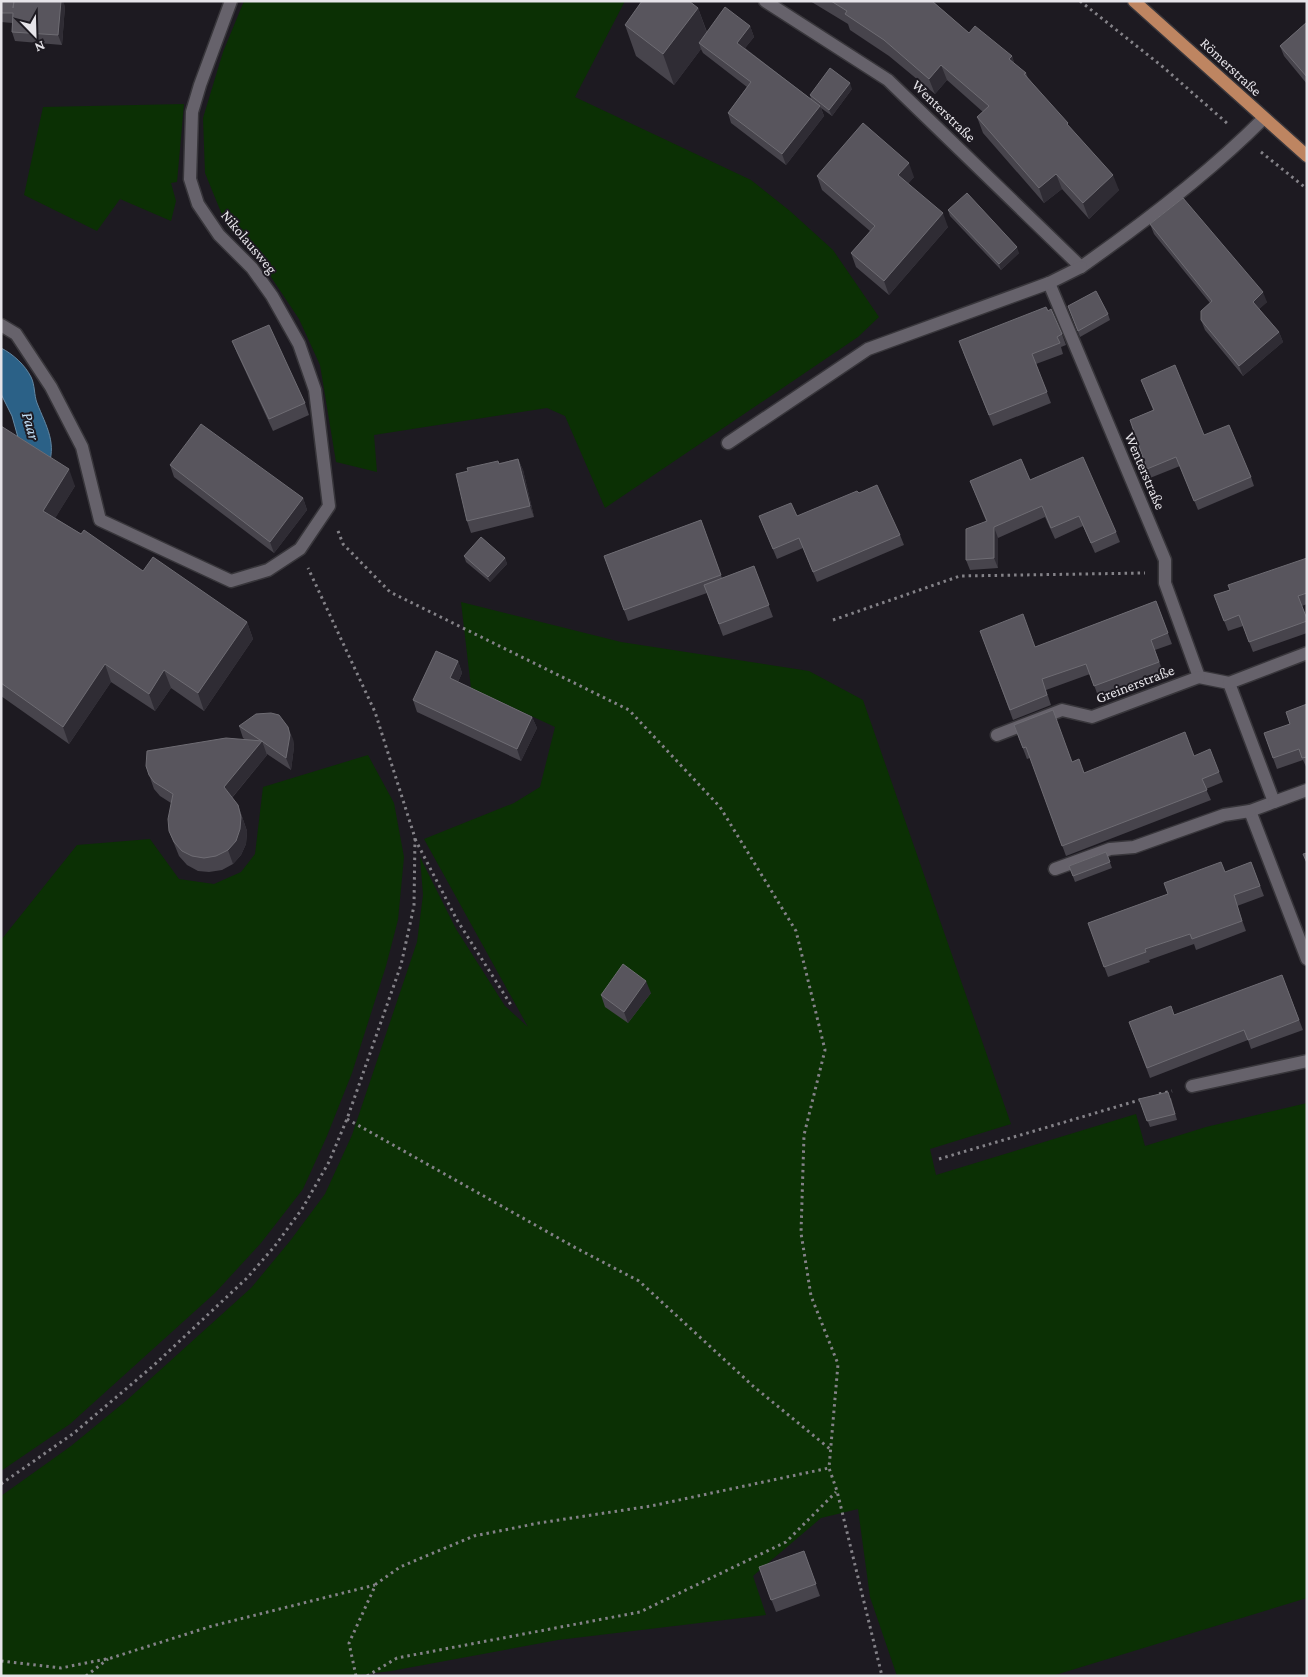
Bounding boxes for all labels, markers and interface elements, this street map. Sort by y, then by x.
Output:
north arrow [10,10,60,60]
street label: Römerstraße [1197,35,1265,99]
text: N [32,38,48,56]
street label: Wenterstraße [909,77,979,146]
street label: Nikolausweg [217,207,280,278]
water label: Paar [19,410,43,442]
street label: Wenterstraße [1122,430,1169,512]
street label: Greinerstraße [1094,662,1177,706]

